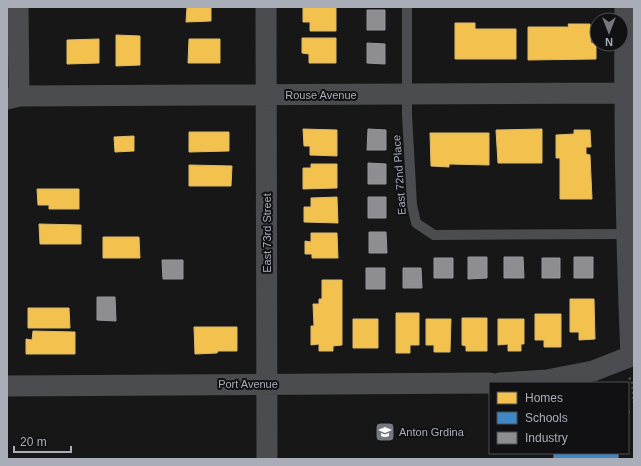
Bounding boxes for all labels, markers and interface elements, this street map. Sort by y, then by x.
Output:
north arrow [589,12,629,52]
text: N [605,36,613,48]
street label: Rouse Avenue [285,89,357,101]
street label: East 72nd Place [390,135,408,215]
street label: East 73rd Street [261,193,273,273]
street label: Port Avenue [218,378,278,390]
legend [489,382,629,454]
text: Homes [525,391,563,405]
text: Schools [525,411,568,425]
school or university icon: Anton Grdina [374,421,396,443]
place label: Anton Grdina [399,426,465,438]
scale bar [14,428,71,454]
text: Industry [525,431,568,445]
text: 20 m [20,435,47,449]

